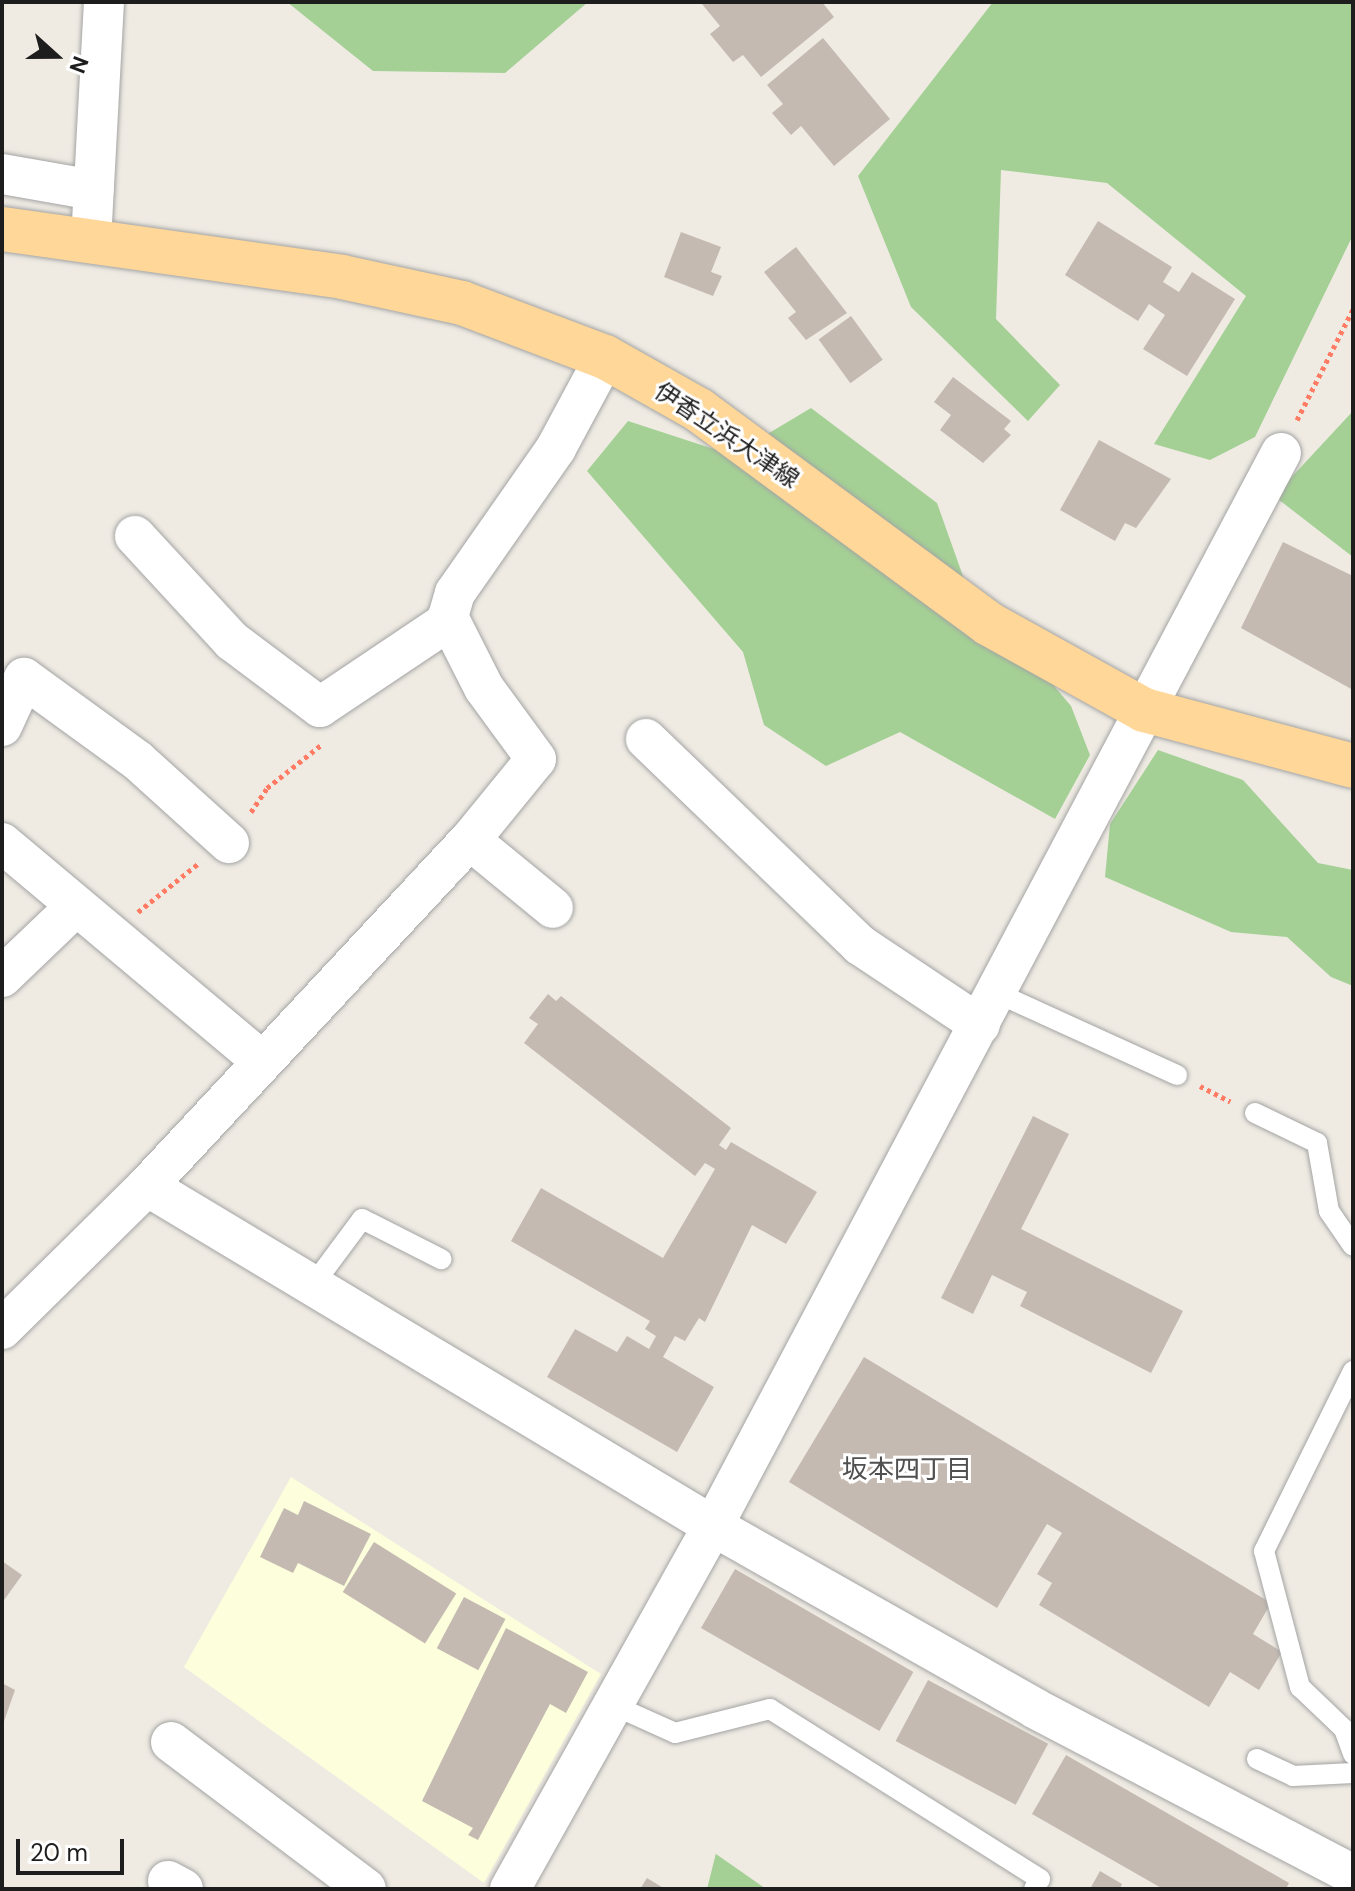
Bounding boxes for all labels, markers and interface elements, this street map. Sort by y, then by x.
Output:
north arrow [16,16,96,96]
text: N [62,52,95,77]
street label: 伊香立浜大津線 [649,376,805,494]
district label: 坂本四丁目 [842,1454,972,1486]
scale bar [20,1823,128,1873]
text: 20 m [30,1837,88,1868]

